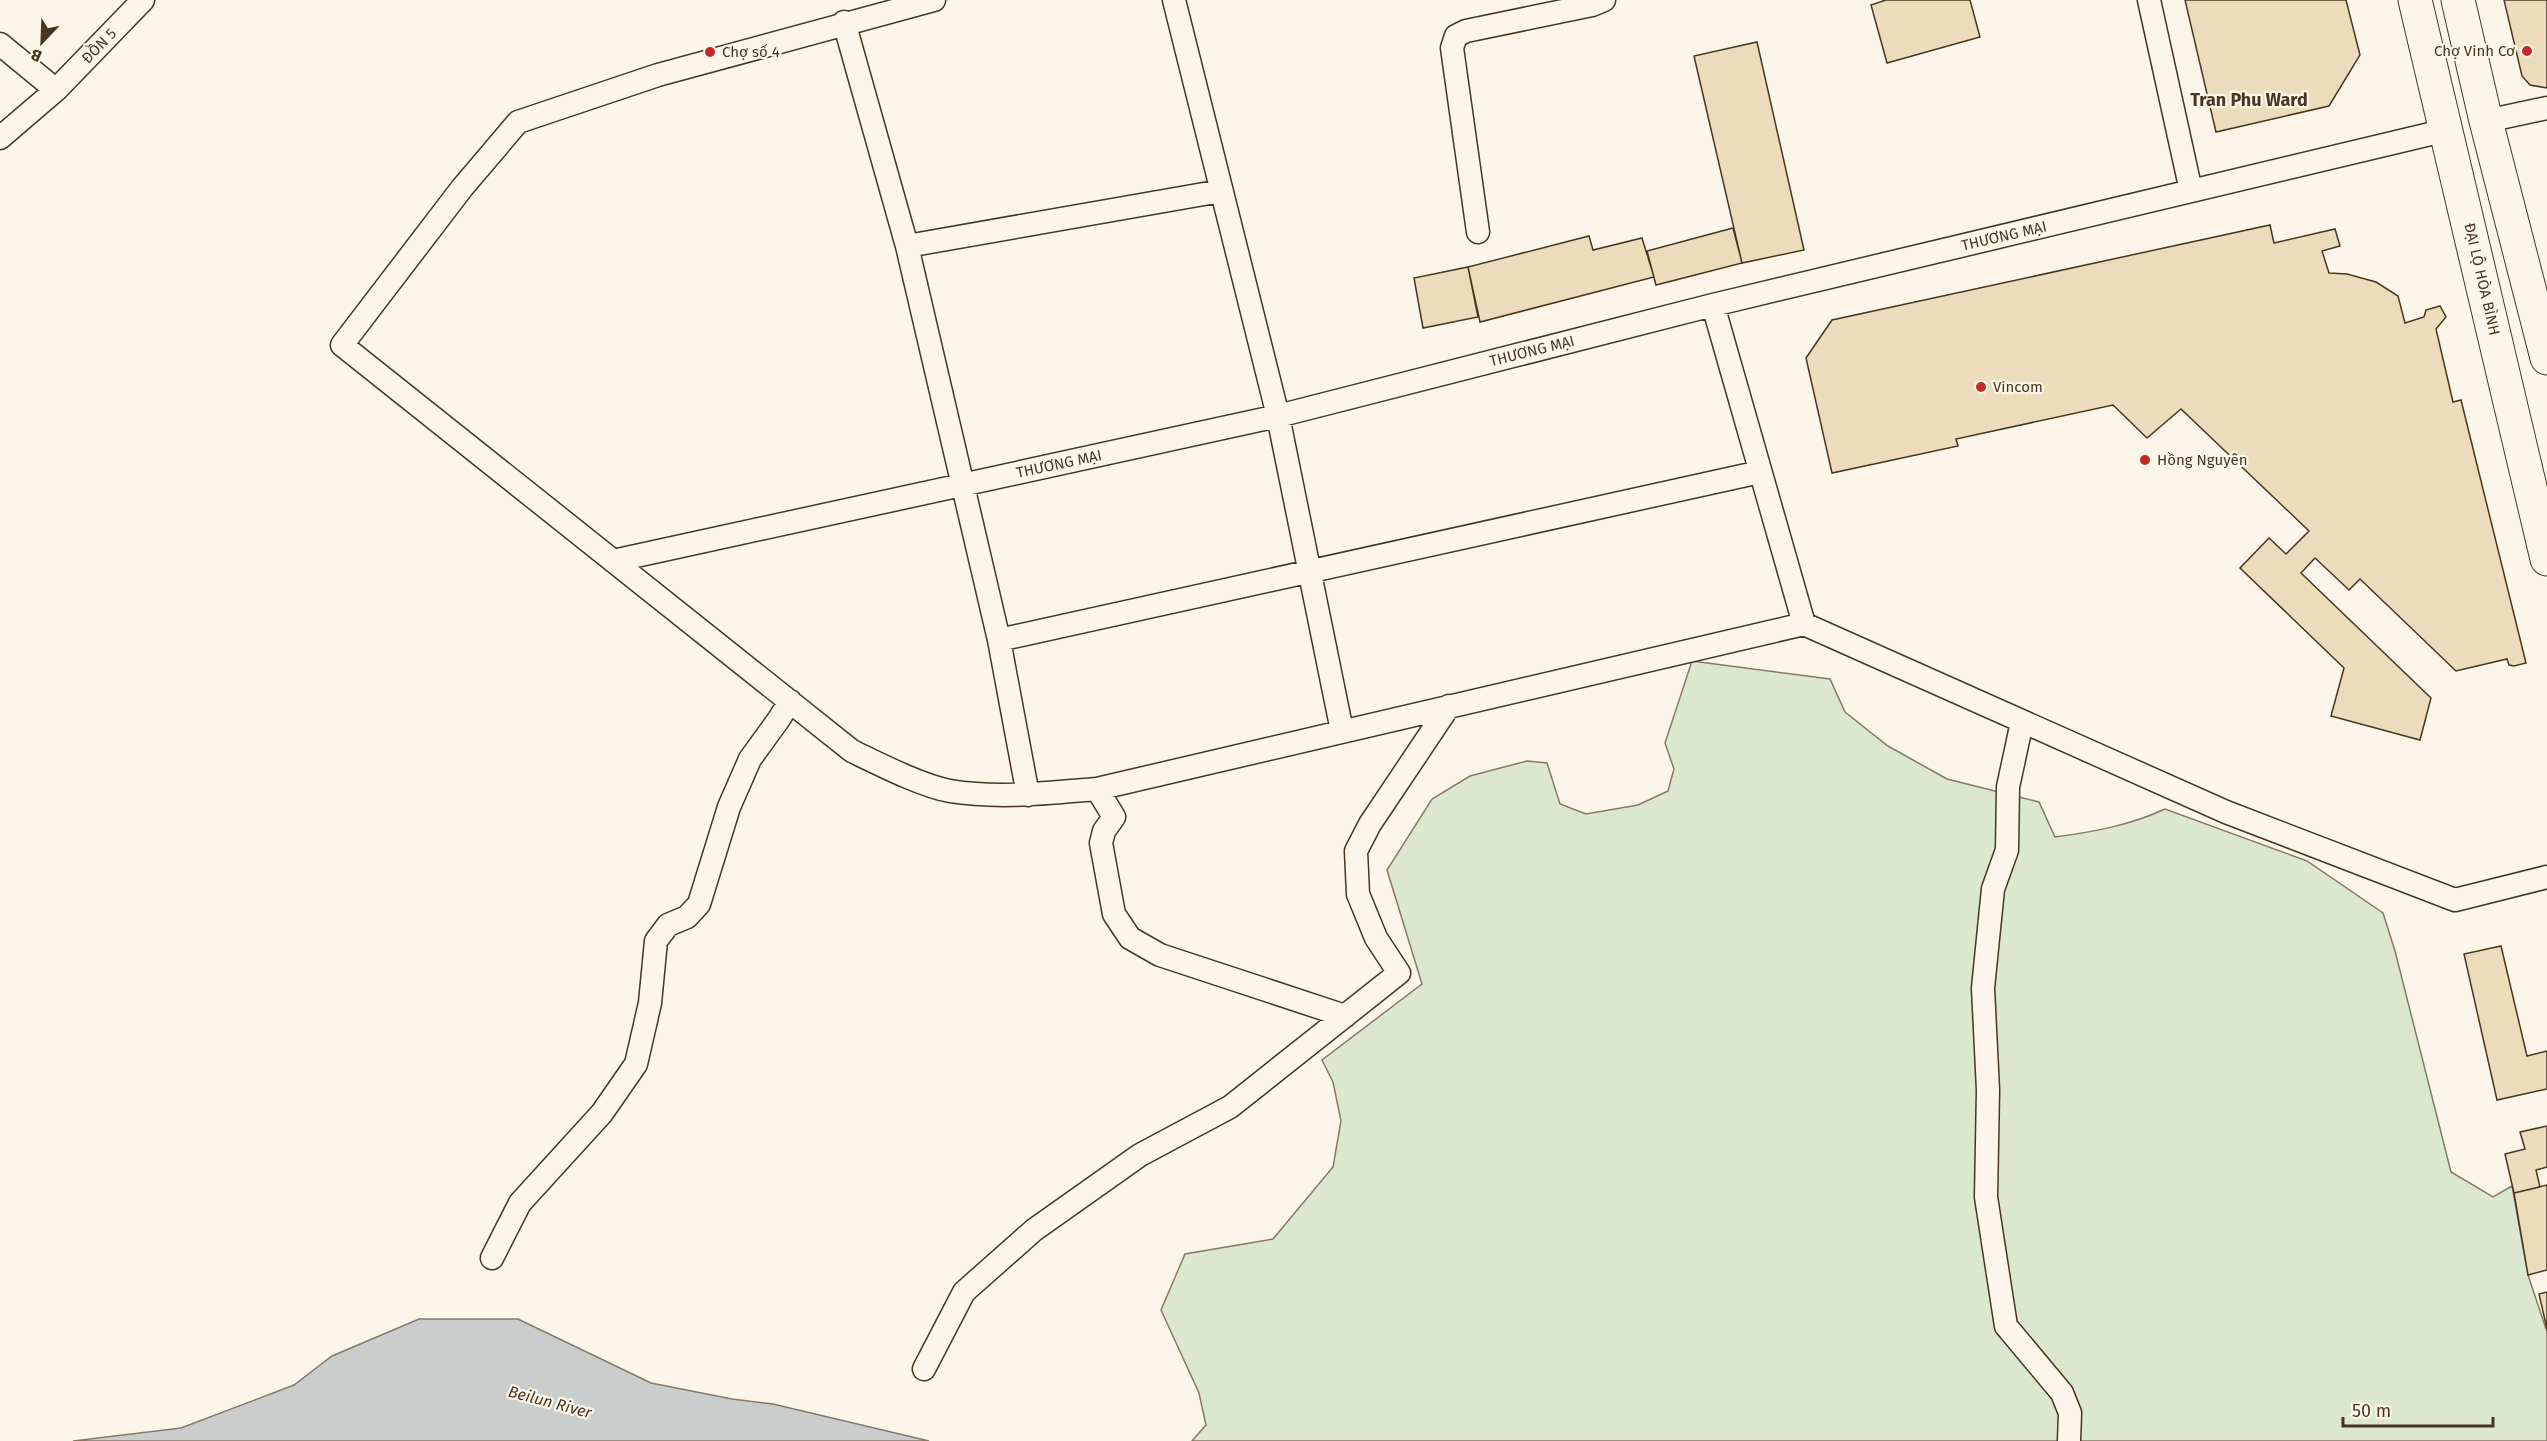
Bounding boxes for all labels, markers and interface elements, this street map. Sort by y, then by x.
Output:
north arrow [12,12,72,72]
street label: ĐỒN 5 [77,23,120,67]
place label: Chợ Vinh Cơ [2434,42,2515,60]
place label: Chợ số 4 [722,43,780,61]
marker: Chợ Vinh Cơ [2520,44,2534,58]
text: B [28,45,45,66]
marker: Chợ số 4 [703,45,717,59]
district label: Tran Phu Ward [2190,89,2308,111]
street label: THƯƠNG MẠI [1960,217,2048,255]
street label: ĐẠI LỘ HÒA BÌNH [2460,221,2504,337]
street label: THƯƠNG MẠI [1488,332,1576,370]
place label: Vincom [1993,378,2043,396]
marker: Vincom [1974,380,1988,394]
street label: THƯƠNG MẠI [1015,446,1103,482]
place label: Hồng Nguyên [2157,451,2247,469]
marker: Hồng Nguyên [2138,453,2152,467]
water label: Beilun River [506,1382,595,1423]
scale bar [2343,1390,2493,1428]
text: 50 m [2352,1400,2391,1422]

